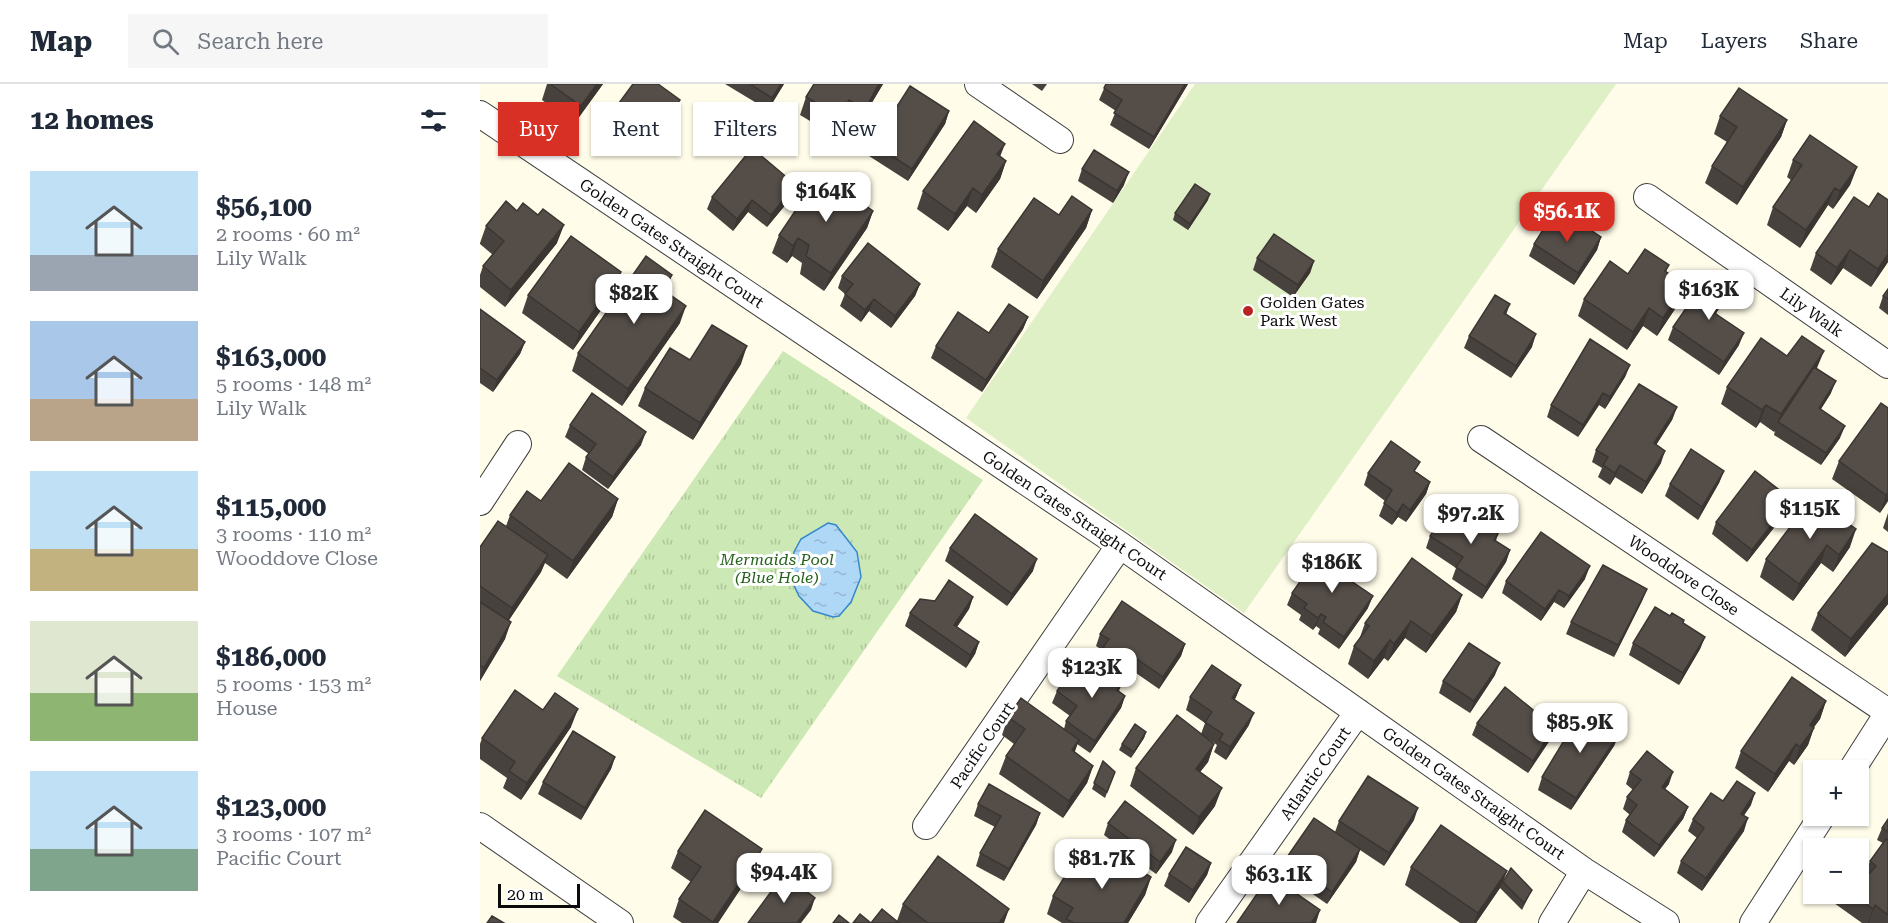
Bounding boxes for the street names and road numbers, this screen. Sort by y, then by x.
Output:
street label: Golden Gates Straight Court [576,175,767,312]
street label: Lily Walk [1776,284,1847,341]
street label: Golden Gates Straight Court [979,447,1170,584]
street label: Wooddove Close [1625,531,1743,620]
street label: Pacific Court [946,698,1018,792]
street label: Atlantic Court [1276,723,1355,823]
street label: Golden Gates Straight Court [1379,723,1568,864]

